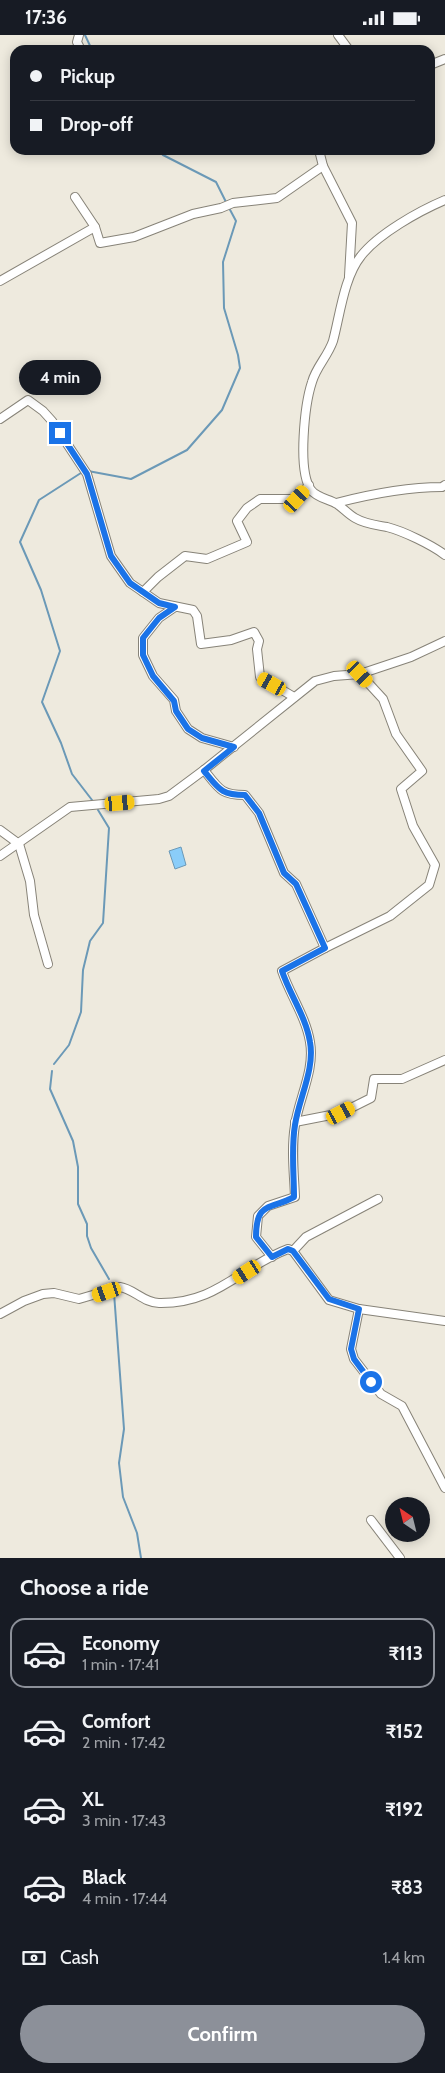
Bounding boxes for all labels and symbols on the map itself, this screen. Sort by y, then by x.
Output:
callout: 4 min [19,361,101,395]
route end [49,422,71,444]
car [281,483,312,515]
car [344,658,375,690]
car [255,670,288,698]
car [104,794,135,812]
car [324,1099,357,1127]
car [230,1258,263,1286]
car [90,1280,123,1304]
route start [360,1371,382,1393]
north arrow [385,1497,430,1543]

